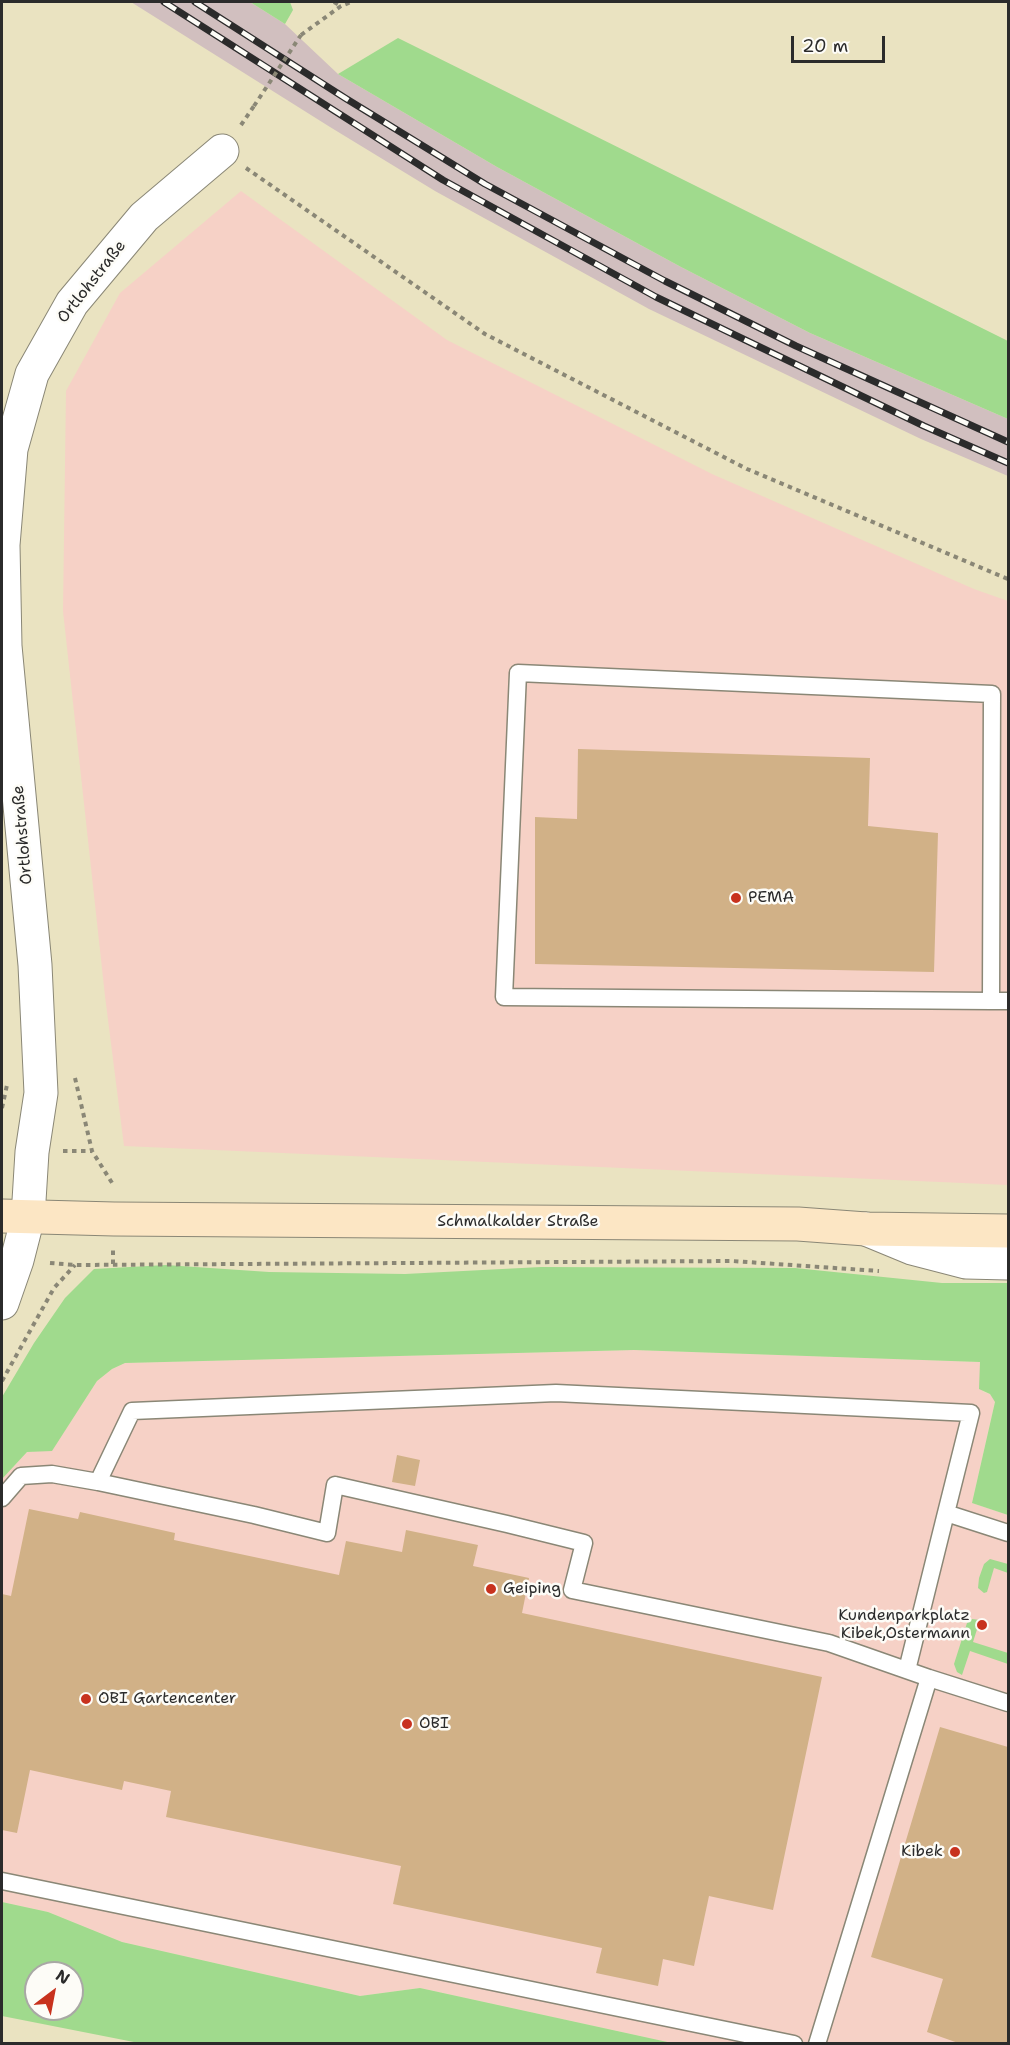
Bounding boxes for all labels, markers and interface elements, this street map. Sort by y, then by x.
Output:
scale bar [794,24,888,62]
text: 20 m [802,34,848,58]
street label: Ortlohstraße [54,237,130,327]
street label: Ortlohstraße [9,785,37,885]
place label: PEMA [748,888,794,908]
marker: PEMA [729,891,743,905]
street label: Schmalkalder Straße [437,1212,599,1232]
place label: Geiping [503,1579,561,1599]
marker: Geiping [484,1582,498,1596]
place label: Kundenparkplatz Kibek,Ostermann [838,1606,970,1644]
marker: Kundenparkplatz Kibek,Ostermann [975,1618,989,1632]
place label: OBI Gartencenter [98,1689,236,1709]
marker: OBI Gartencenter [79,1692,93,1706]
place label: OBI [419,1714,449,1734]
marker: OBI [400,1717,414,1731]
place label: Kibek [901,1842,943,1862]
marker: Kibek [948,1845,962,1859]
north arrow [24,1961,84,2021]
text: N [52,1965,74,1989]

